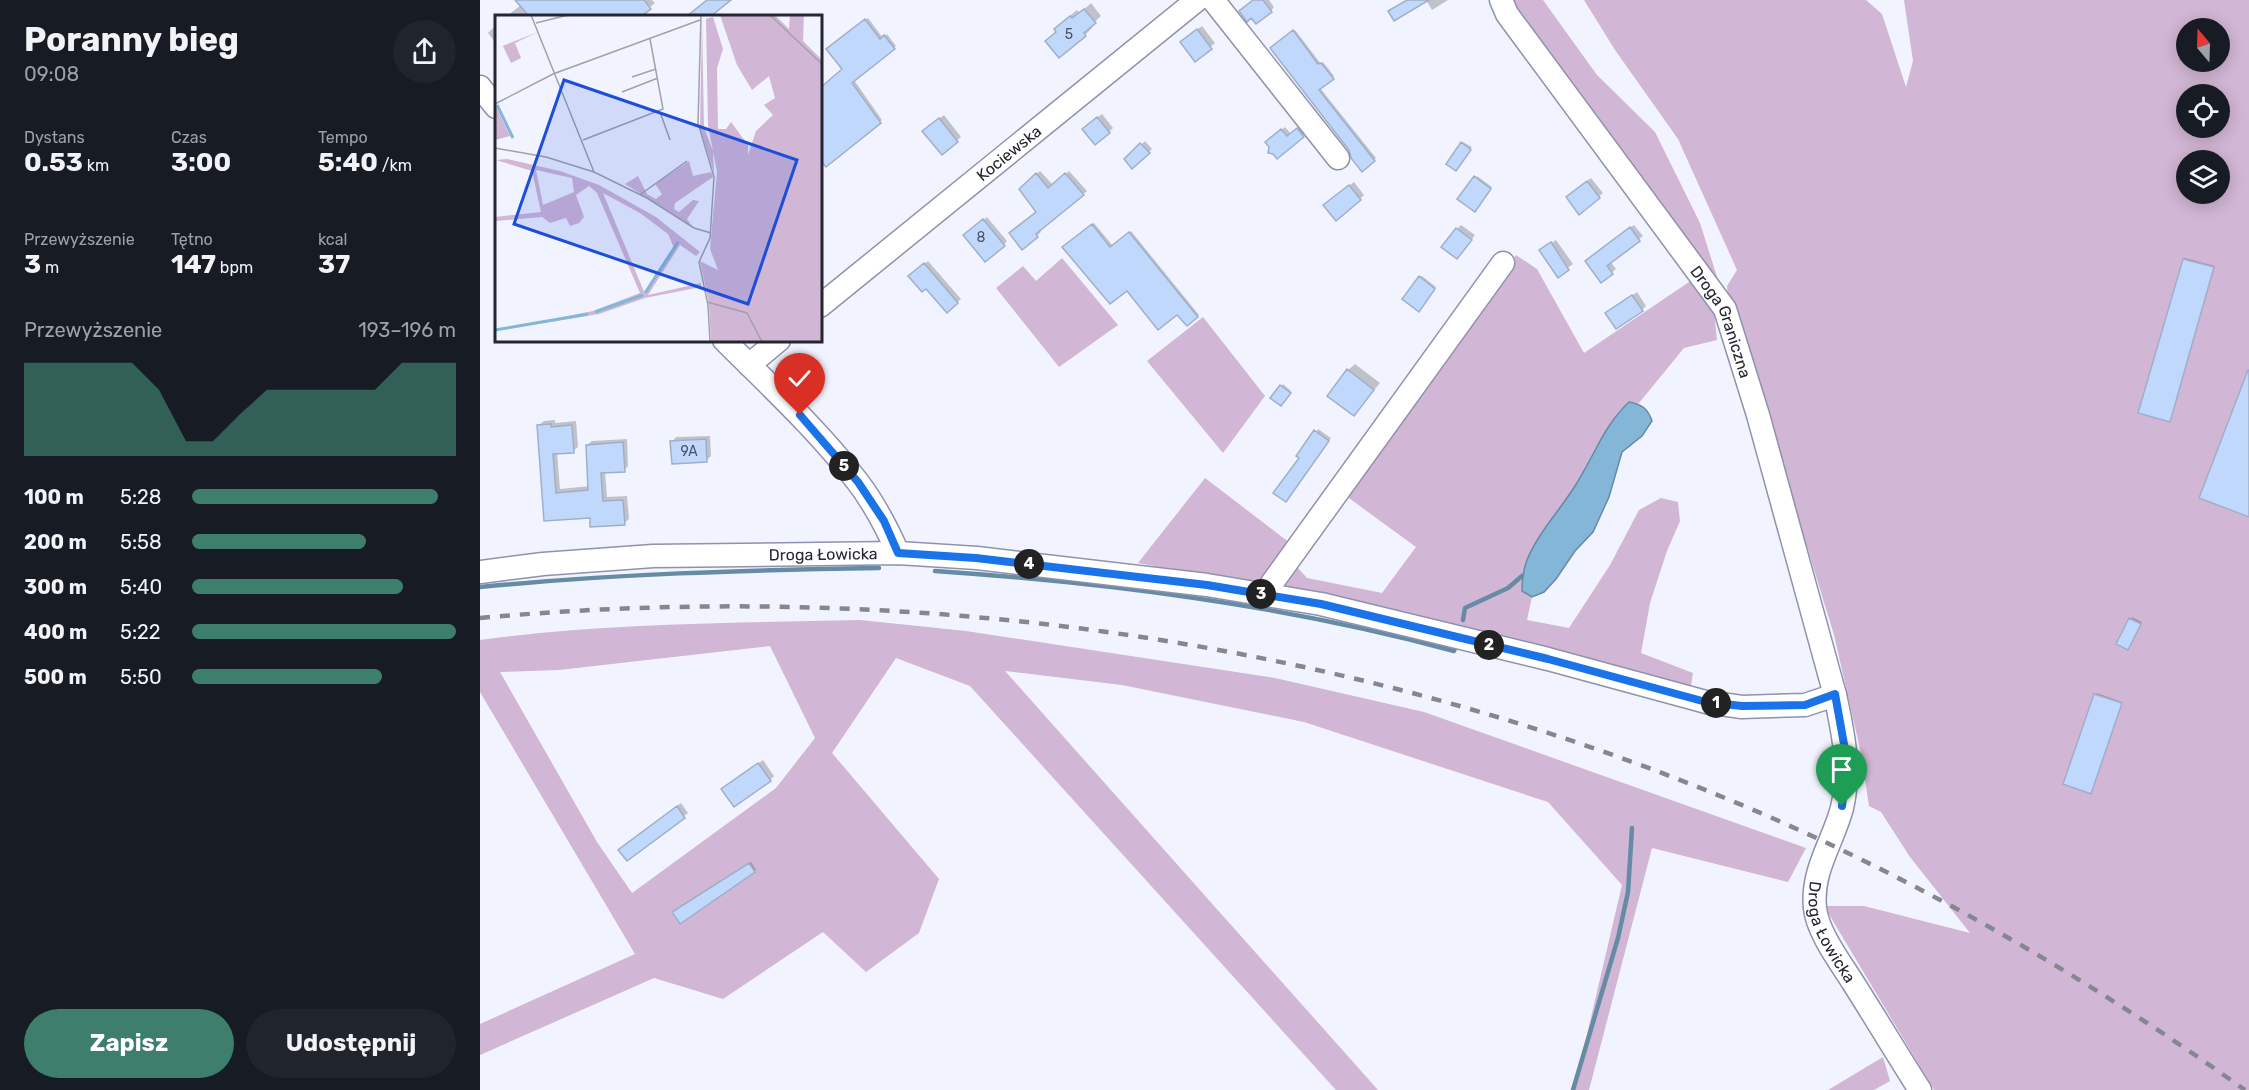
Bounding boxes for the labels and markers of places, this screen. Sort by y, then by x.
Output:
pin [774,353,825,415]
pin: 5 [829,451,859,481]
pin: 4 [1014,549,1044,579]
pin: 3 [1246,579,1276,609]
pin: 2 [1474,630,1504,660]
pin: 1 [1701,688,1731,718]
pin [1816,744,1867,806]

